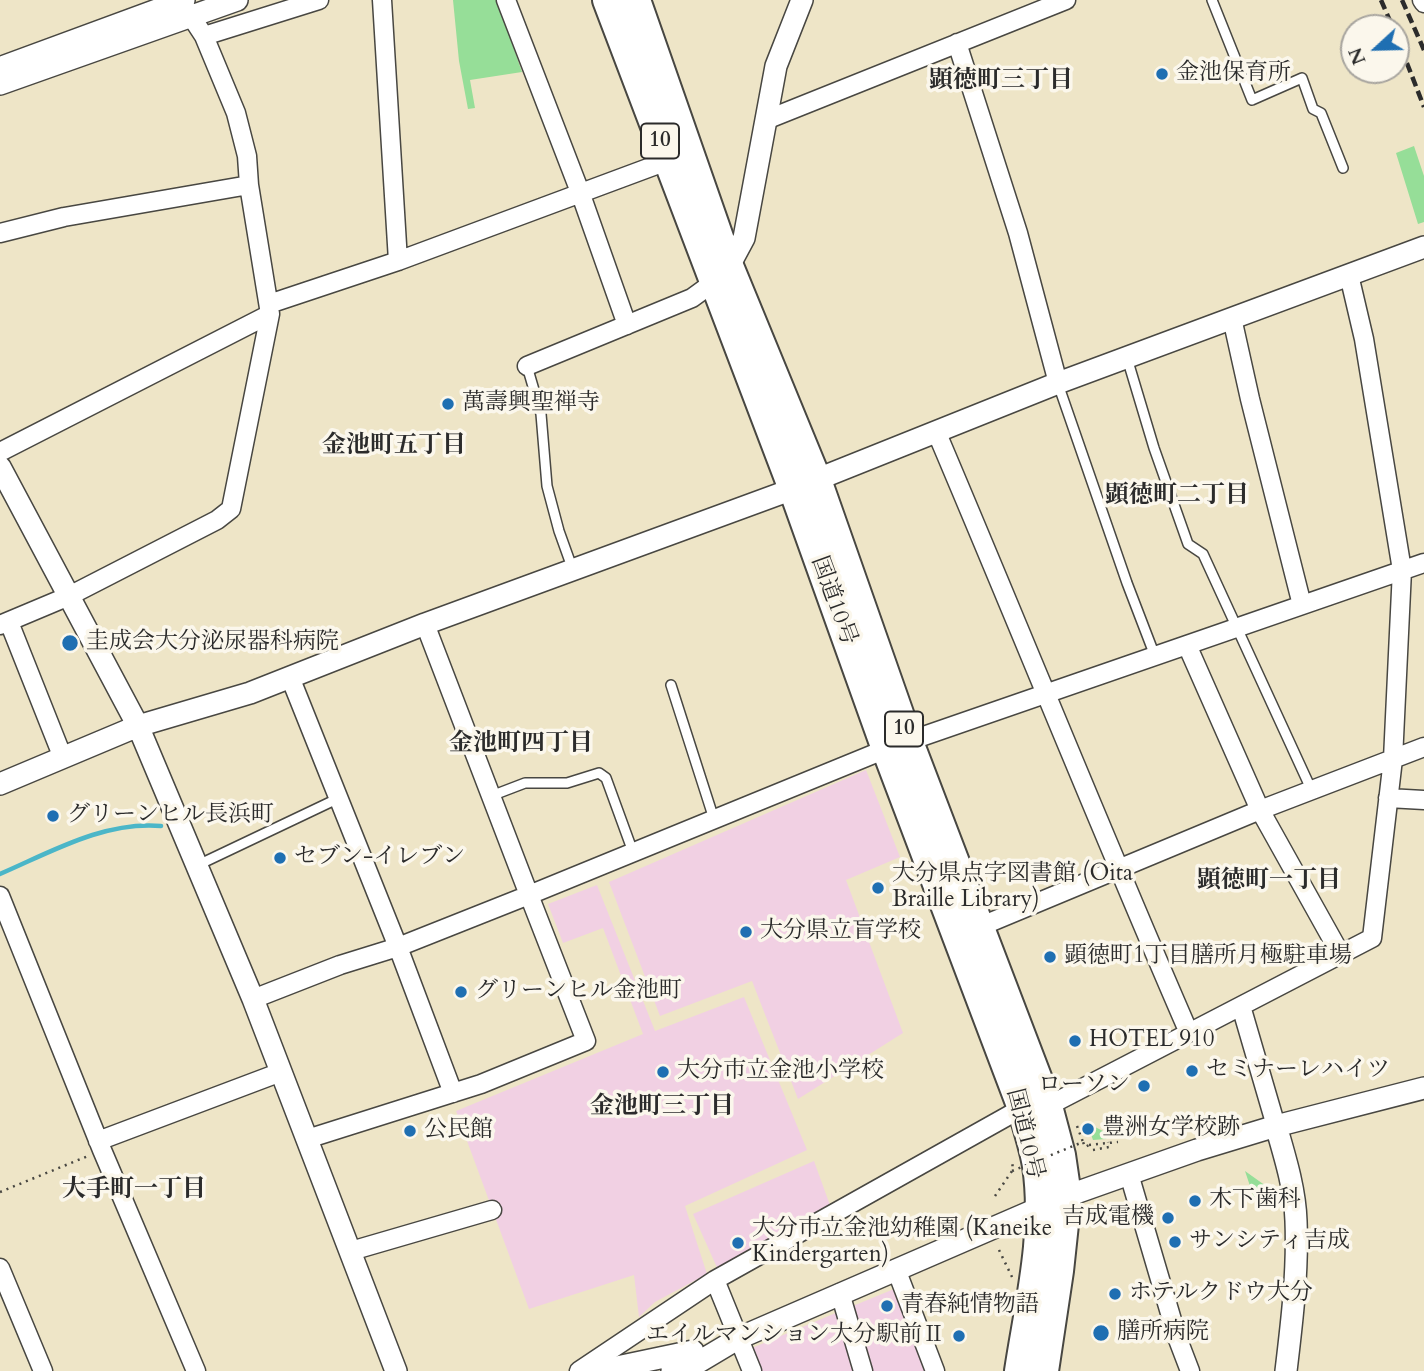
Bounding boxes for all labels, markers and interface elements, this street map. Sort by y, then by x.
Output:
north arrow [1340,14,1410,84]
text: N [1342,44,1373,69]
place label: 金池保育所 [1176,60,1291,88]
marker: 金池保育所 [1154,66,1170,82]
district label: 顕徳町三丁目 [929,67,1073,95]
road number: 10 [641,124,679,158]
place label: 萬壽興聖禅寺 [462,390,600,418]
marker: 萬壽興聖禅寺 [440,396,456,412]
district label: 金池町五丁目 [322,432,466,460]
district label: 顕徳町二丁目 [1105,482,1249,510]
street label: 国道10号 [804,553,862,649]
place label: 圭成会大分泌尿器科病院 [86,629,339,657]
marker: 圭成会大分泌尿器科病院 [60,633,80,653]
road number: 10 [885,712,923,746]
district label: 金池町四丁目 [449,730,593,758]
place label: グリーンヒル長浜町 [67,802,274,830]
marker: グリーンヒル長浜町 [45,808,61,824]
place label: セブン-イレブン [294,844,465,872]
marker: セブン-イレブン [272,850,288,866]
place label: 大分県点字図書館 (Oita Braille Library) [892,861,1133,915]
district label: 顕徳町一丁目 [1197,867,1341,895]
marker: 大分県点字図書館 (Oita Braille Library) [870,880,886,896]
place label: 大分県立盲学校 [760,918,921,946]
marker: 大分県立盲学校 [738,924,754,940]
place label: 顕徳町1丁目膳所月極駐車場 [1064,943,1352,971]
marker: 顕徳町1丁目膳所月極駐車場 [1042,949,1058,965]
place label: グリーンヒル金池町 [475,978,682,1006]
marker: グリーンヒル金池町 [453,984,469,1000]
place label: HOTEL 910 [1089,1027,1215,1055]
marker: HOTEL 910 [1067,1033,1083,1049]
place label: セミナーレハイツ [1206,1057,1390,1085]
place label: 大分市立金池小学校 [677,1058,884,1086]
marker: セミナーレハイツ [1184,1063,1200,1079]
marker: 大分市立金池小学校 [655,1064,671,1080]
place label: ローソン [1038,1072,1130,1100]
marker: ローソン [1136,1078,1152,1094]
street label: 国道10号 [999,1086,1049,1182]
district label: 金池町三丁目 [590,1093,734,1121]
place label: 豊洲女学校跡 [1102,1115,1240,1143]
place label: 公民館 [424,1117,493,1145]
marker: 豊洲女学校跡 [1080,1121,1096,1137]
marker: 公民館 [402,1123,418,1139]
district label: 大手町一丁目 [62,1176,206,1204]
place label: 木下歯科 [1209,1187,1301,1215]
marker: 木下歯科 [1187,1193,1203,1209]
place label: 吉成電機 [1062,1204,1154,1232]
marker: 吉成電機 [1160,1210,1176,1226]
place label: 大分市立金池幼稚園 (Kaneike Kindergarten) [752,1216,1052,1270]
place label: サンシティ吉成 [1189,1228,1350,1256]
marker: サンシティ吉成 [1167,1234,1183,1250]
marker: 大分市立金池幼稚園 (Kaneike Kindergarten) [730,1235,746,1251]
place label: ホテルクドウ大分 [1129,1280,1313,1308]
marker: ホテルクドウ大分 [1107,1286,1123,1302]
place label: 青春純情物語 [901,1292,1039,1320]
marker: 青春純情物語 [879,1298,895,1314]
place label: 膳所病院 [1117,1319,1209,1347]
place label: エイルマンション大分駅前Ⅱ [646,1322,945,1350]
marker: 膳所病院 [1091,1323,1111,1343]
marker: エイルマンション大分駅前Ⅱ [951,1328,967,1344]

